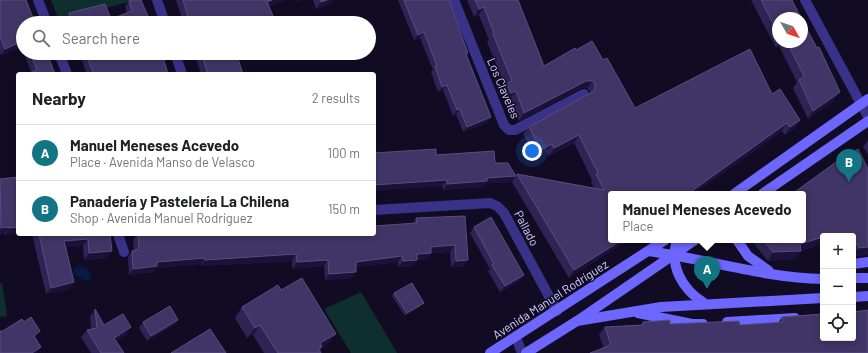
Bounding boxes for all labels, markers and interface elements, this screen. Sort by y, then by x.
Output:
north arrow [772,12,808,48]
search box [16,16,376,60]
icon: search [30,27,52,49]
text: Search here [62,29,140,47]
street label: Los Claveles [485,56,523,121]
text: Nearby [32,88,86,108]
text: 2 results [312,90,360,106]
text: Manuel Meneses Acevedo [70,136,239,154]
your location [522,141,542,161]
text: A [41,145,49,161]
text: 100 m [327,145,360,161]
pin: B [836,149,862,182]
text: Place · Avenida Manso de Velasco [70,154,255,170]
popup [608,191,806,243]
text: Panadería y Pastelería La Chilena [70,192,289,210]
text: Manuel Meneses Acevedo [622,200,792,218]
text: B [41,201,49,217]
text: 150 m [328,201,360,217]
street label: Pallado [512,208,542,248]
text: Shop · Avenida Manuel Rodríguez [70,210,252,226]
text: Place [622,218,653,234]
map controls [820,233,856,341]
button: + [820,233,856,269]
street label: Avenida Manuel Rodríguez [490,256,610,342]
pin: A [694,256,720,289]
button: − [820,269,856,305]
button: locate [820,305,856,341]

